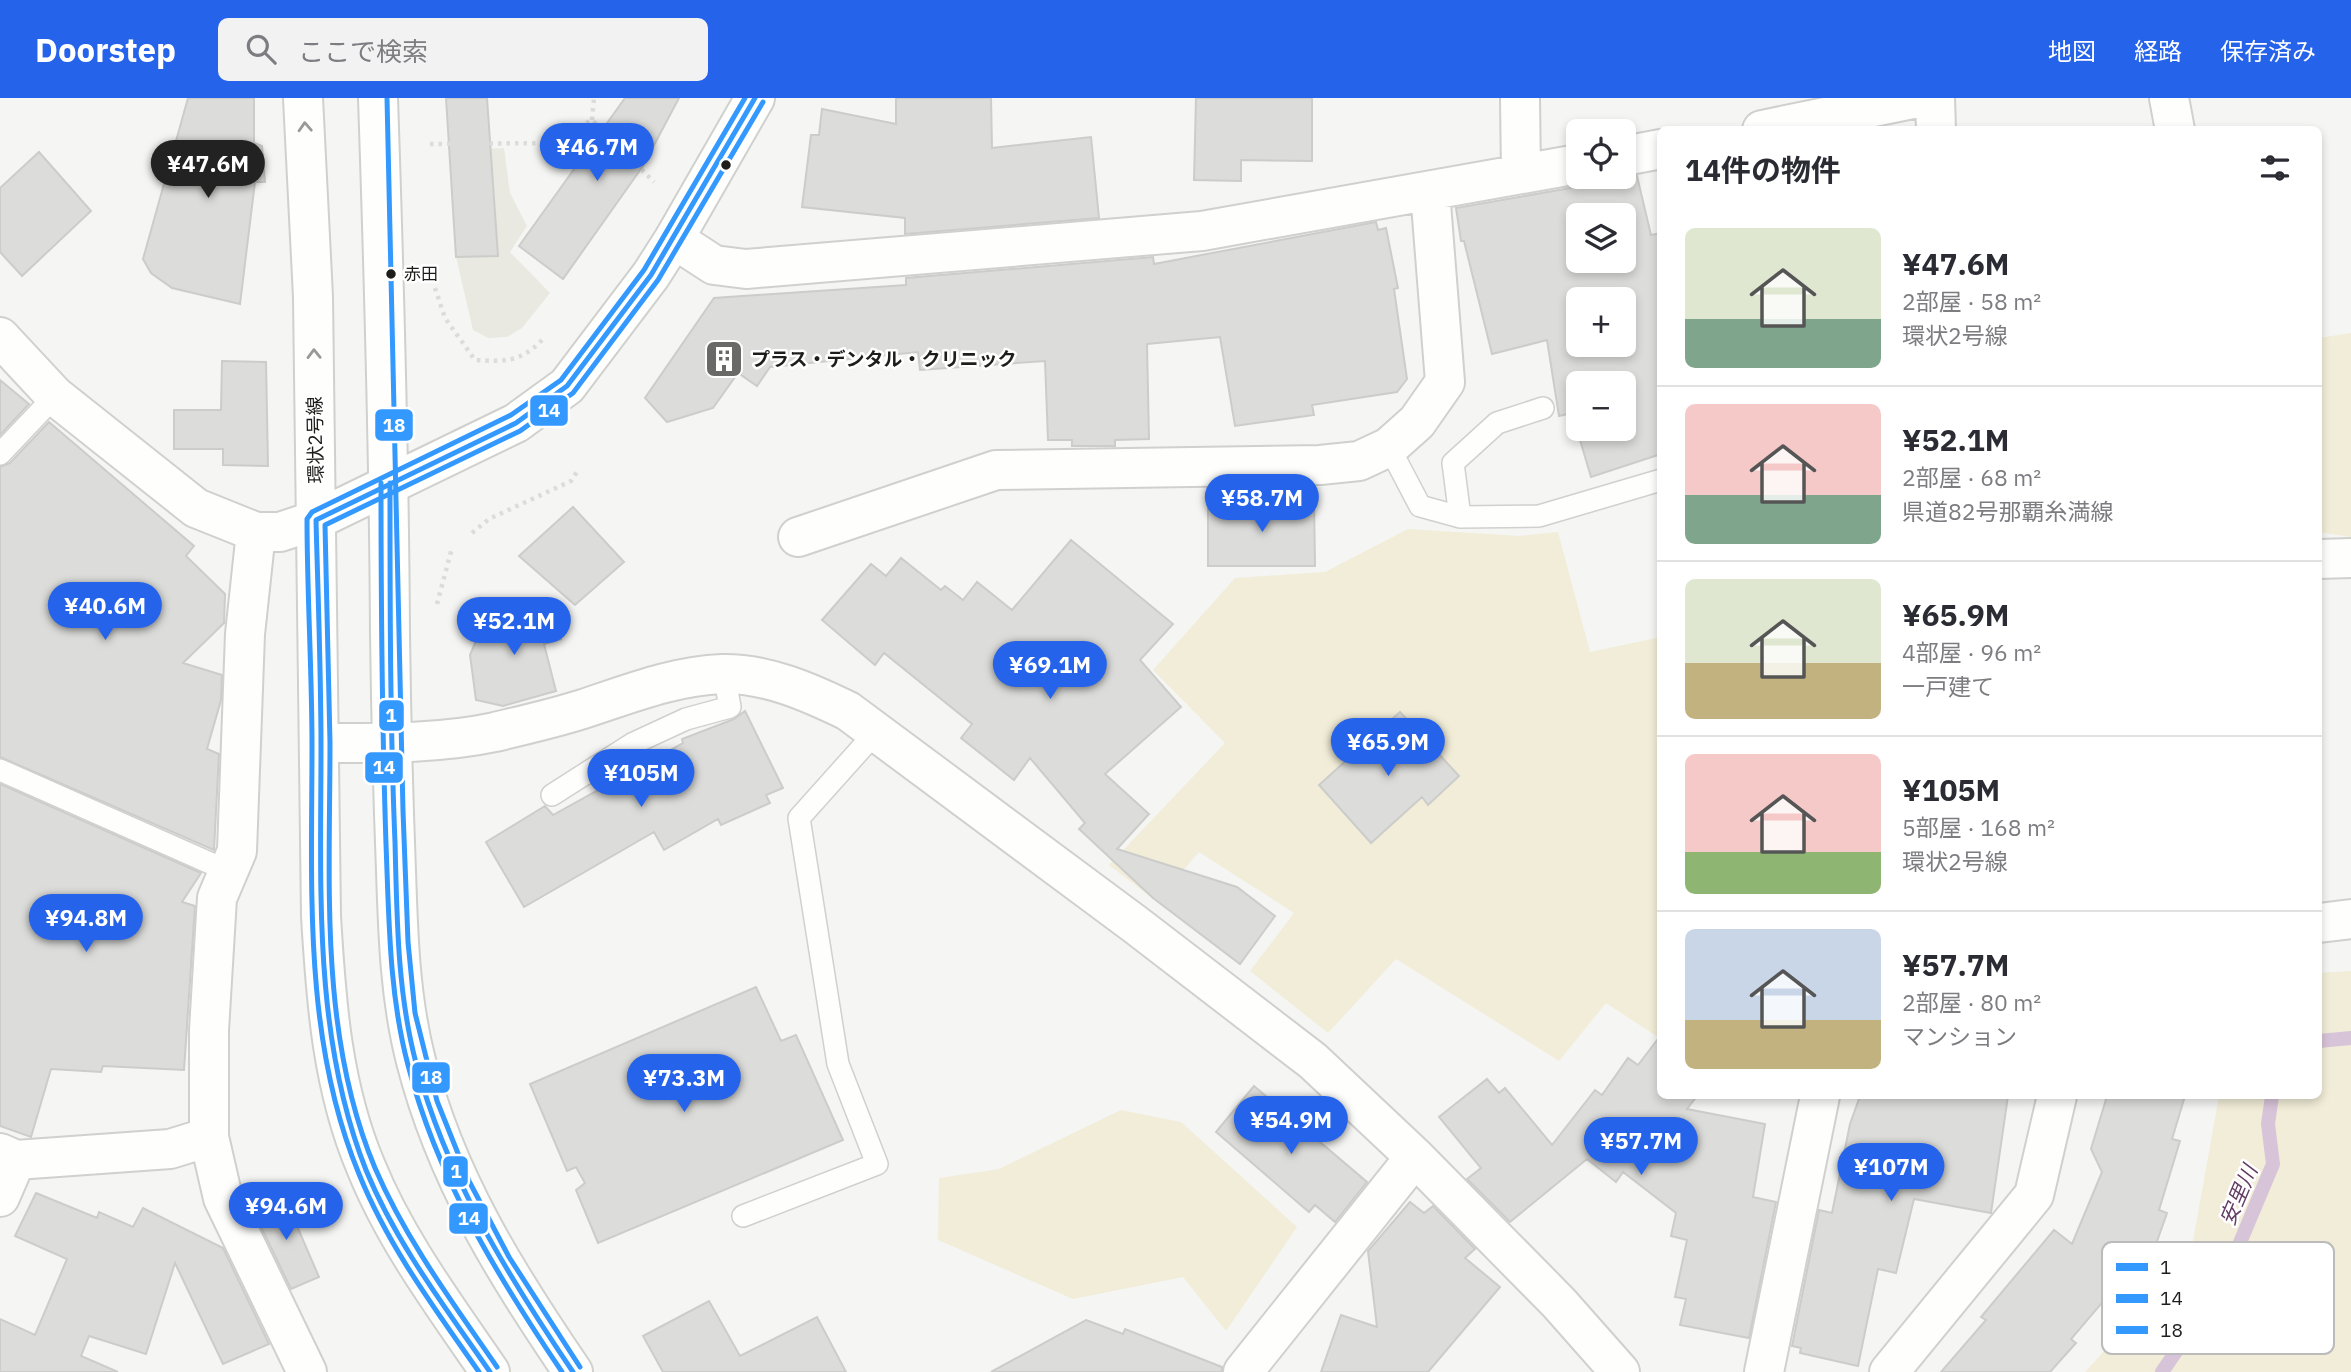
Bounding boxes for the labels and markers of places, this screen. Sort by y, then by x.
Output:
pin: ¥46.7M [540,123,654,183]
pin: ¥47.6M [151,140,265,200]
unlabelled marker [719,158,733,172]
place label: 赤田 [404,263,438,285]
marker: 赤田 [384,267,398,281]
building icon: プラス・デンタル・クリニック [703,338,745,380]
place label: プラス・デンタル・クリニック [751,347,1017,371]
pin: ¥58.7M [1205,474,1319,534]
pin: ¥40.6M [48,582,162,642]
pin: ¥52.1M [457,598,571,657]
pin: ¥69.1M [993,642,1107,701]
pin: ¥65.9M [1331,718,1445,778]
pin: ¥105M [592,750,690,809]
pin: ¥94.8M [29,894,143,954]
pin: ¥73.3M [627,1054,741,1114]
pin: ¥54.9M [1234,1096,1348,1156]
pin: ¥57.7M [1584,1118,1698,1177]
pin: ¥107M [1842,1144,1940,1203]
pin: ¥94.6M [229,1182,343,1242]

